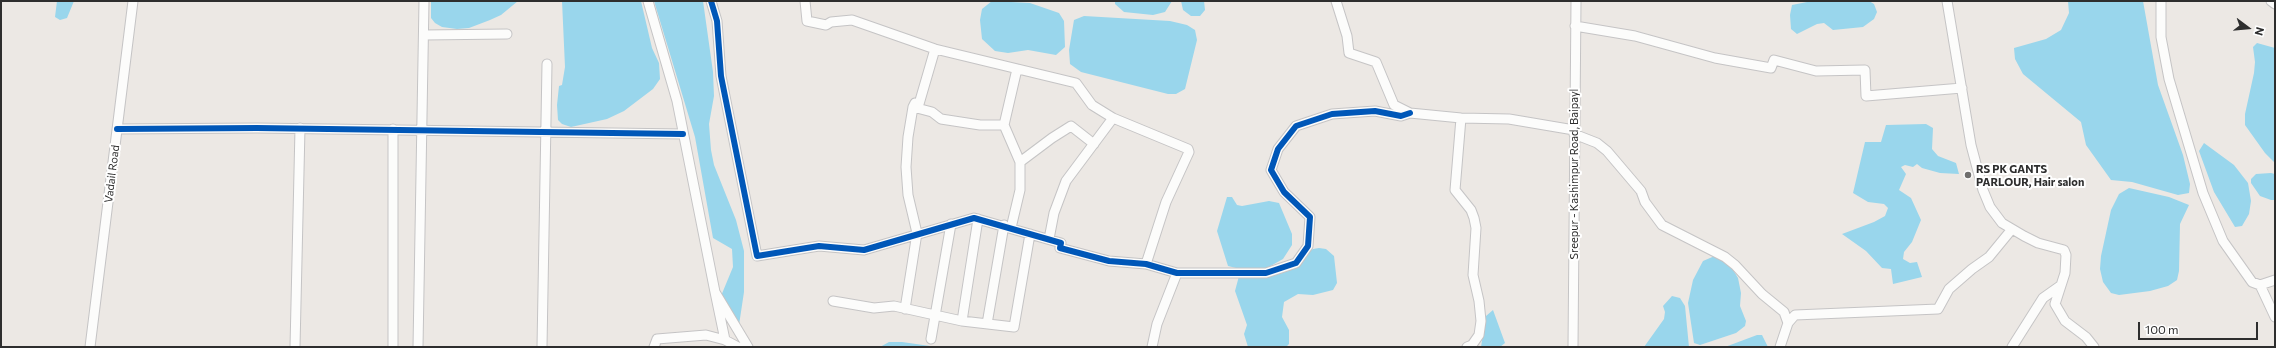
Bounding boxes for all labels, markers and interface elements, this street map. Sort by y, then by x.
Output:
north arrow [2228,8,2268,48]
text: N [2253,26,2267,37]
street label: Sreepur - Kashimpur Road, Baipayl [1567,89,1581,259]
street label: Vadail Road [102,144,122,204]
place label: RS PK GANTS PARLOUR, Hair salon [1976,162,2084,188]
marker: RS PK GANTS PARLOUR, Hair salon [1963,170,1973,180]
scale bar [2140,314,2260,340]
text: 100 m [2145,322,2179,336]

